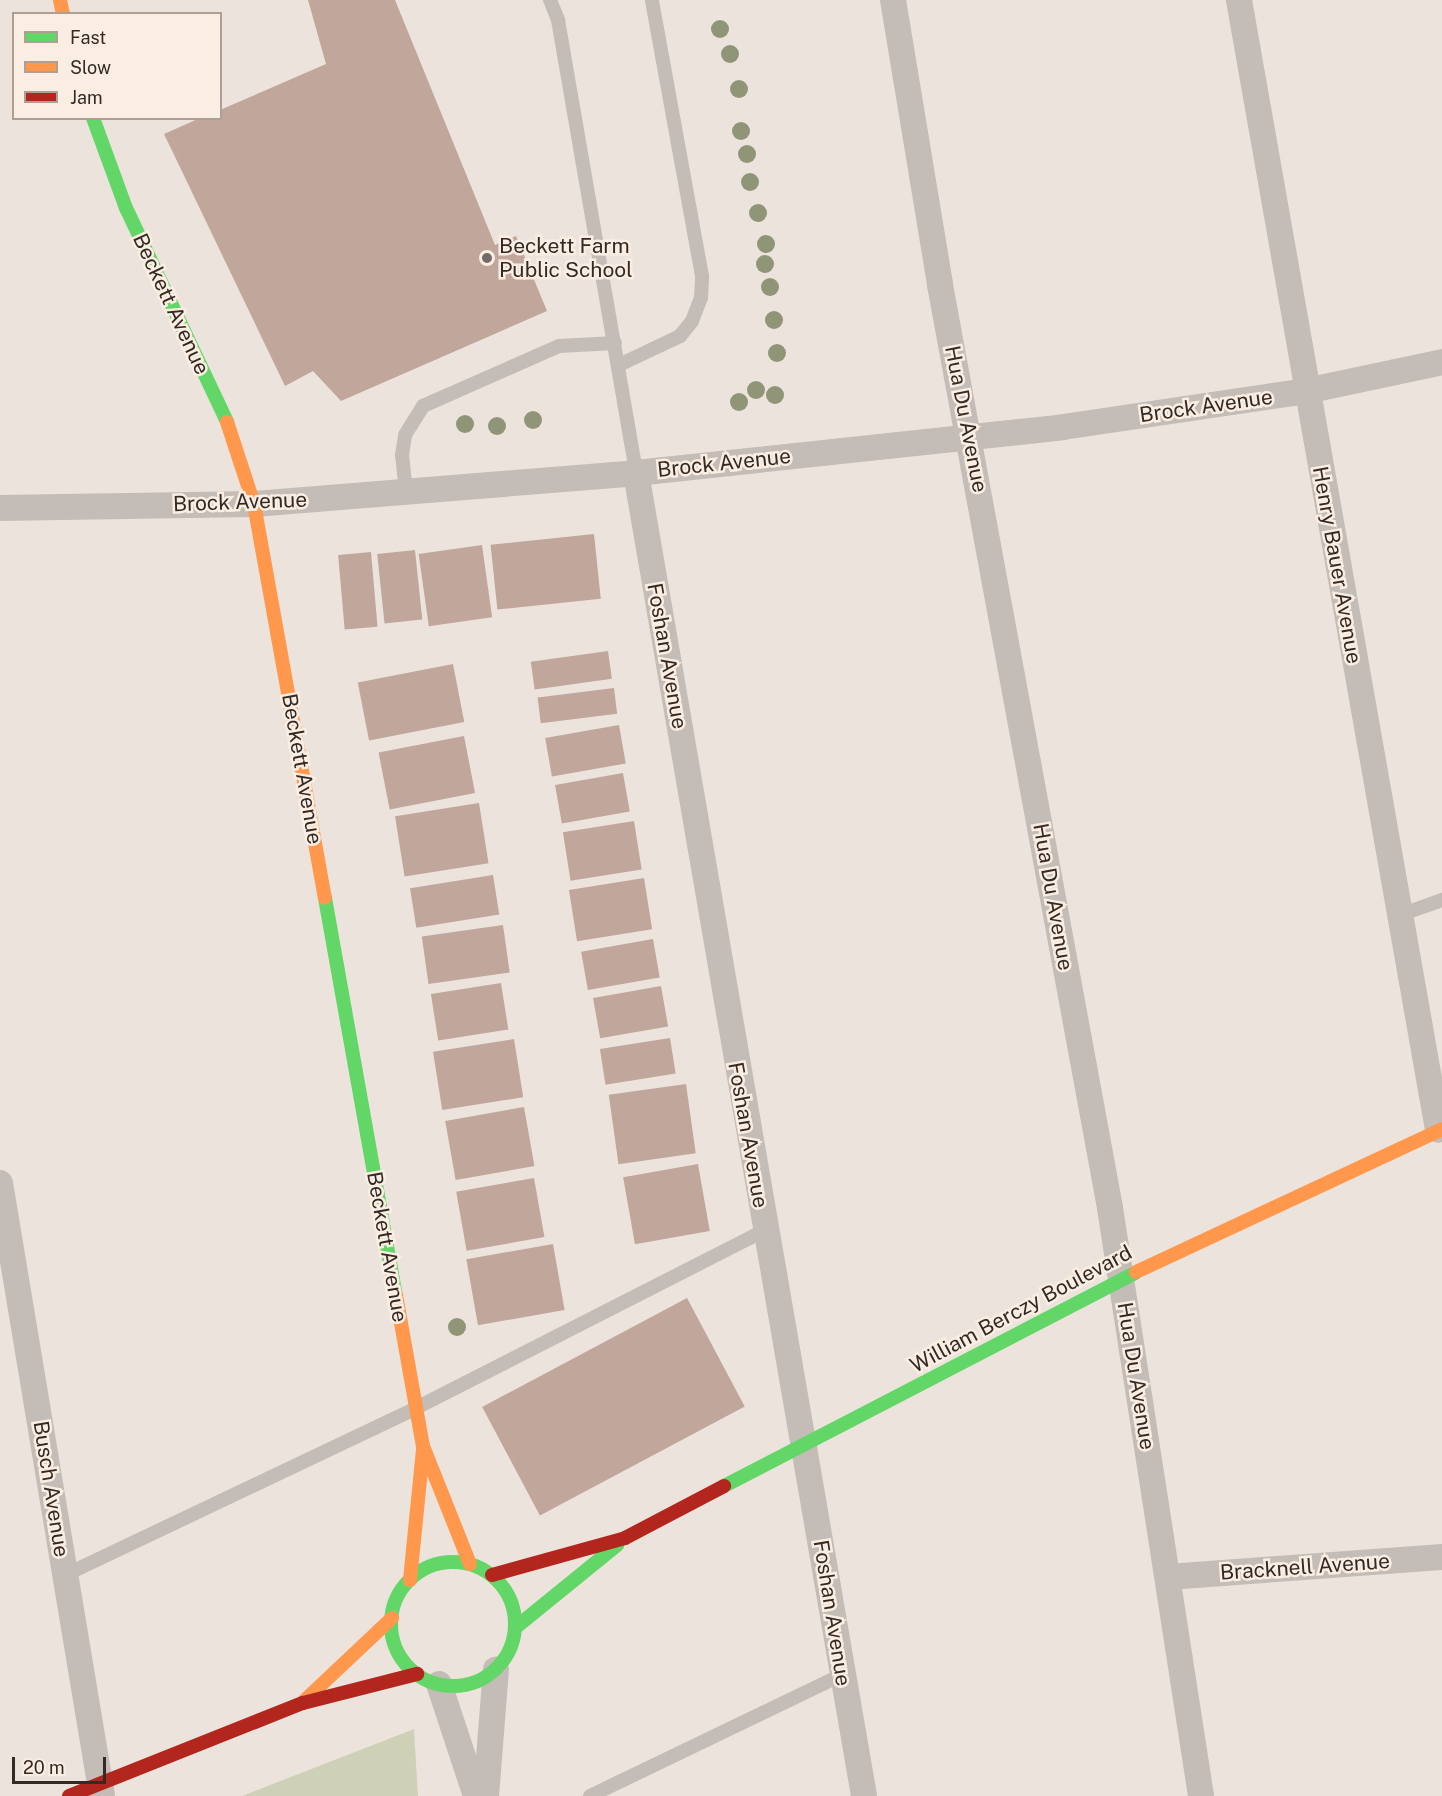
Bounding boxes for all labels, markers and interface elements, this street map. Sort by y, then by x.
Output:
legend [12,12,222,120]
text: Fast [70,27,106,48]
text: Slow [70,57,111,78]
text: Jam [70,87,103,108]
street label: Beckett Avenue [127,230,215,378]
place label: Beckett Farm Public School [499,233,633,283]
marker: Beckett Farm Public School [480,251,494,265]
street label: Hua Du Avenue [939,343,993,495]
street label: Brock Avenue [1138,384,1274,428]
street label: Brock Avenue [656,443,792,483]
street label: Henry Bauer Avenue [1307,464,1367,666]
street label: Brock Avenue [172,487,308,517]
street label: Foshan Avenue [642,581,692,731]
street label: Beckett Avenue [276,692,328,846]
street label: Hua Du Avenue [1028,821,1078,973]
street label: Foshan Avenue [723,1060,773,1210]
street label: Beckett Avenue [361,1170,413,1324]
street label: William Berczy Boulevard [906,1240,1136,1378]
street label: Hua Du Avenue [1112,1300,1160,1452]
street label: Busch Avenue [28,1419,74,1559]
street label: Foshan Avenue [808,1538,856,1688]
street label: Bracknell Avenue [1219,1548,1391,1586]
scale bar [15,1745,110,1783]
text: 20 m [23,1757,65,1778]

